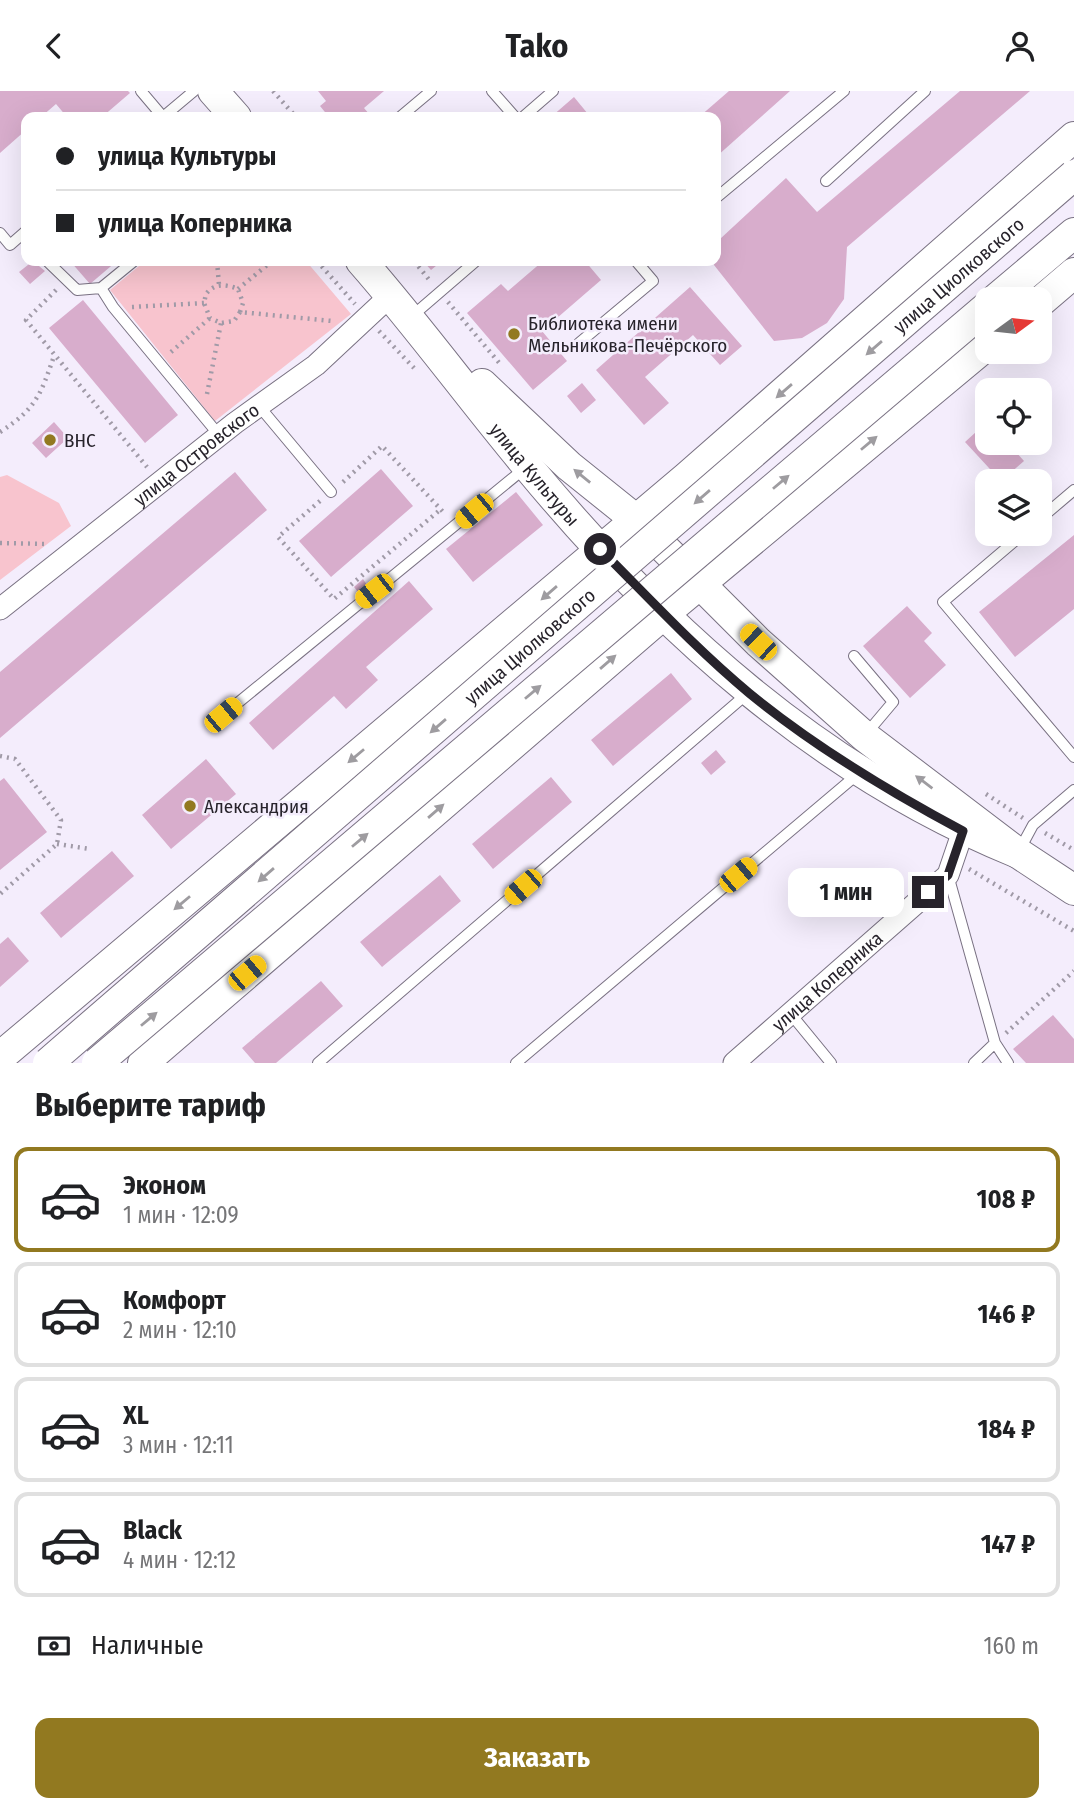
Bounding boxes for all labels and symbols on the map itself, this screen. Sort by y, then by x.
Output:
street label: улица Циолковского [889,213,1029,338]
north arrow [975,287,1052,364]
place label: Библиотека имени Мельникова-Печёрского [528,312,727,357]
marker: Библиотека имени Мельникова-Печёрского [506,326,522,342]
one-way arrow [866,340,883,355]
one-way arrow [775,383,793,399]
street label: улица Островского [129,398,264,511]
street label: улица Культуры [485,418,584,531]
place label: ВНС [64,429,96,452]
marker: ВНС [42,432,58,448]
one-way arrow [861,436,878,451]
one-way arrow [573,469,591,484]
one-way arrow [773,475,790,490]
car [452,489,497,533]
one-way arrow [694,489,711,504]
route start [584,533,616,565]
car [351,570,398,612]
street label: улица Циолковского [460,584,600,709]
one-way arrow [540,585,557,600]
car [736,620,781,664]
one-way arrow [599,654,617,670]
one-way arrow [525,685,542,700]
car [201,693,246,737]
one-way arrow [429,718,446,733]
one-way arrow [348,748,365,763]
one-way arrow [916,775,934,790]
place label: Александрия [204,795,309,818]
marker: Александрия [182,798,198,814]
one-way arrow [427,803,445,819]
one-way arrow [351,832,369,848]
car [716,853,761,897]
car [501,865,546,909]
one-way arrow [257,867,275,883]
callout: 1 мин [788,867,904,917]
route end [912,876,944,908]
one-way arrow [174,895,191,910]
street label: улица Коперника [767,927,888,1036]
car [225,951,270,995]
one-way arrow [141,1012,158,1027]

